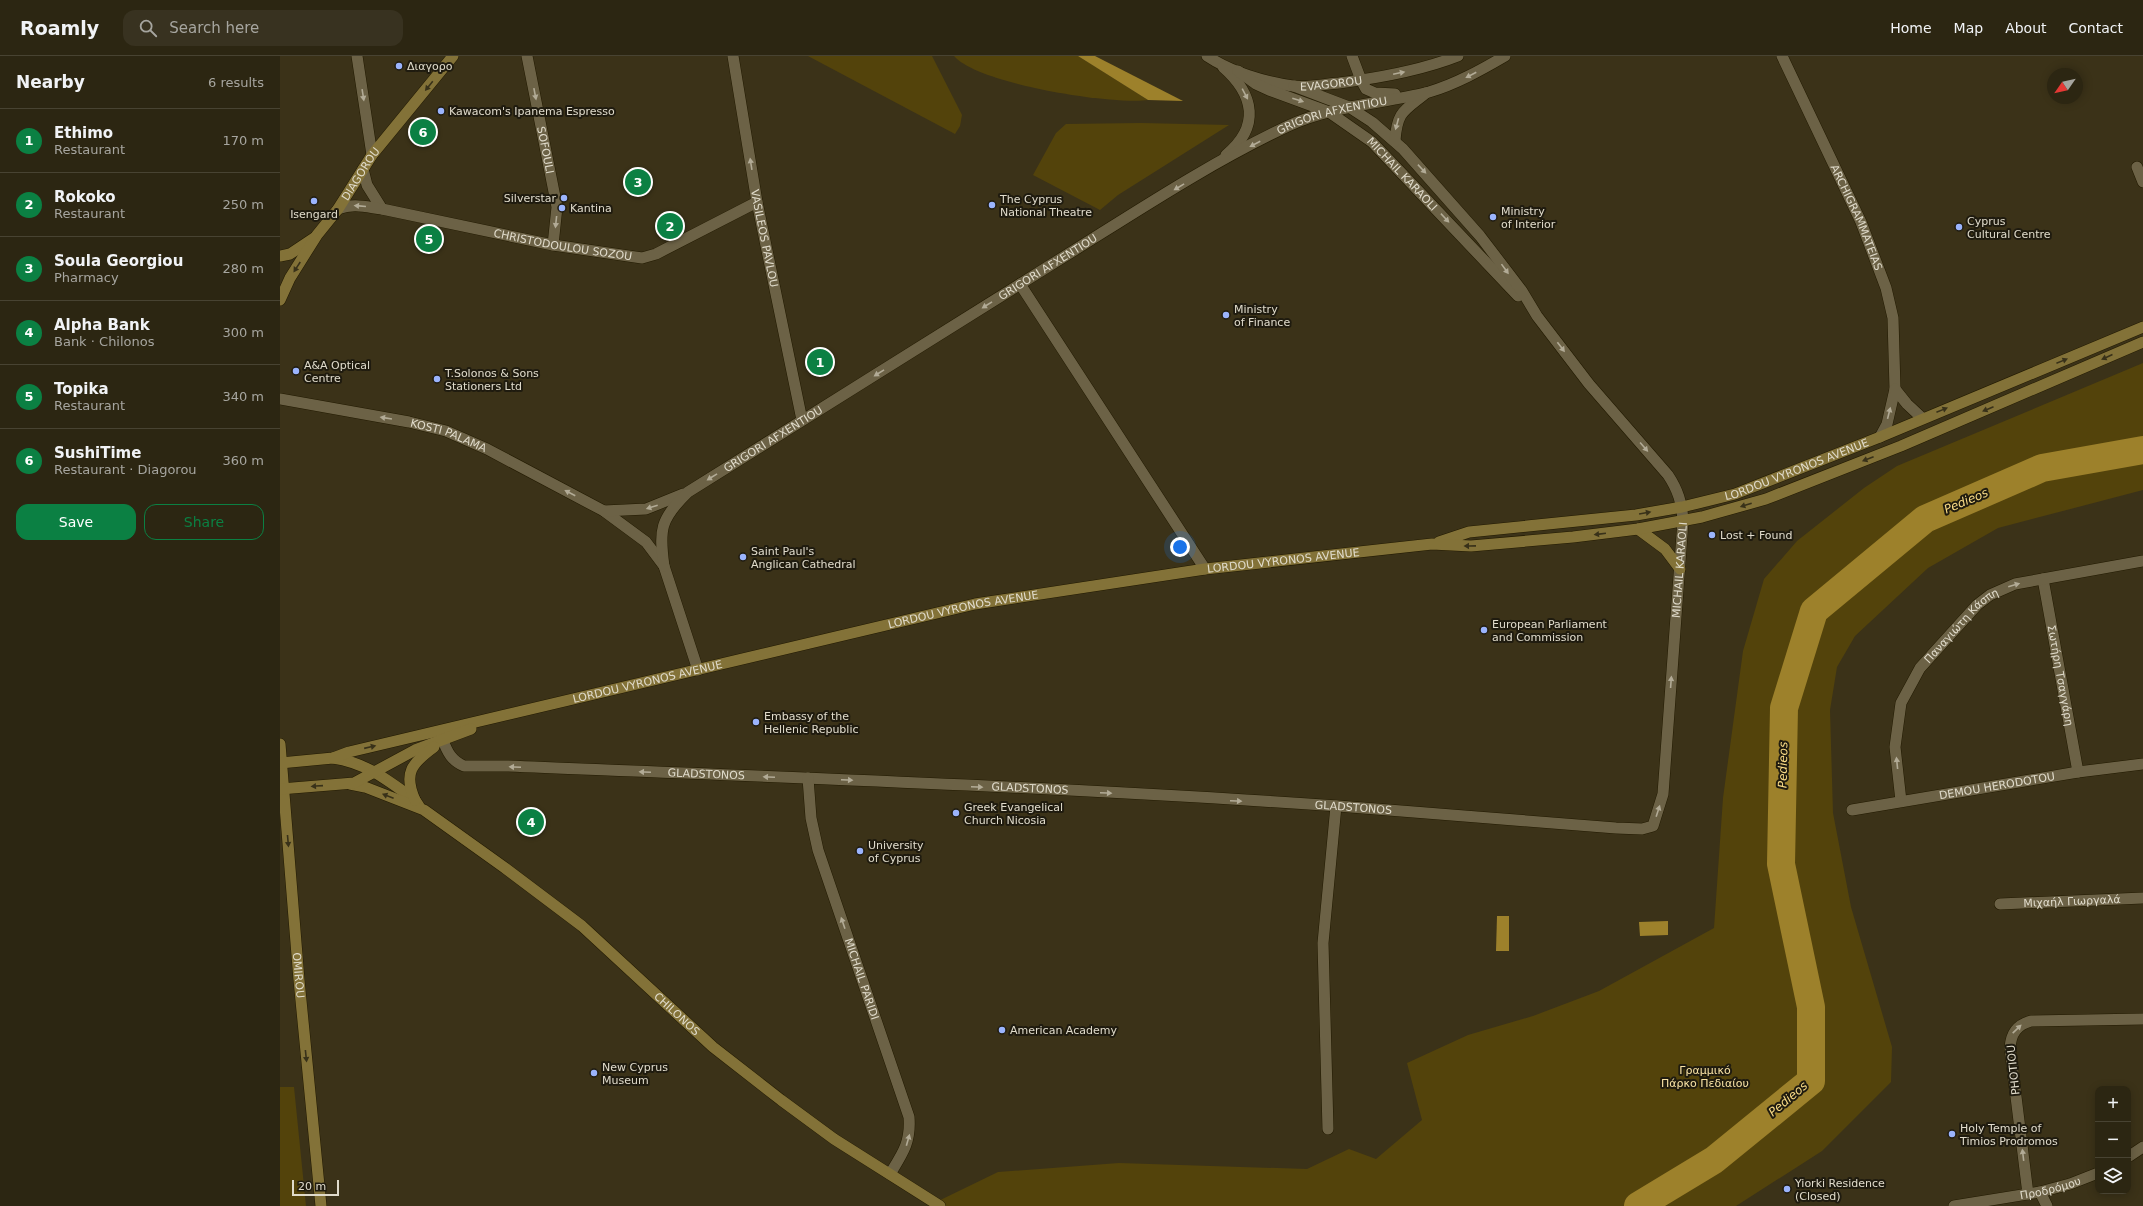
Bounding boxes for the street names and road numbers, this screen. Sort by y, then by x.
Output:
street label: EVAGOROU [1300,74,1363,94]
street label: GRIGORI AFXENTIOU [1275,95,1388,137]
street label: SOFOULI [534,125,556,175]
street label: MICHAIL KARAOLI [1364,135,1440,214]
street label: DIAGOROU [339,145,383,203]
street label: ARCHIGRAMMATEIAS [1828,163,1885,272]
street label: VASILEOS PAVLOU [748,188,780,288]
street label: CHRISTODOULOU SOZOU [492,227,633,263]
street label: GRIGORI AFXENTIOU [996,232,1100,303]
street label: GRIGORI AFXENTIOU [721,403,825,475]
street label: KOSTI PALAMA [409,417,489,455]
street label: LORDOU VYRONOS AVENUE [1723,436,1871,503]
street label: MICHAIL KARAOLI [1670,522,1690,619]
street label: LORDOU VYRONOS AVENUE [1206,546,1360,576]
street label: Παναγιώτη Κάσπη [1922,586,2001,666]
street label: LORDOU VYRONOS AVENUE [887,588,1039,631]
street label: Σωτήρη Τσαγγάρη [2044,624,2076,727]
street label: LORDOU VYRONOS AVENUE [571,658,724,706]
street label: GLADSTONOS [667,766,745,782]
street label: DEMOU HERODOTOU [1938,770,2056,802]
street label: GLADSTONOS [991,780,1069,797]
street label: GLADSTONOS [1314,798,1392,817]
street label: Μιχαήλ Γιωργαλά [2023,893,2121,910]
street label: MICHAIL PARIDI [842,937,881,1021]
street label: OMIROU [290,952,307,999]
street label: CHILONOS [651,990,702,1038]
street label: PHOTIOU [2004,1044,2023,1096]
street label: Προδρόμου [2019,1174,2083,1202]

